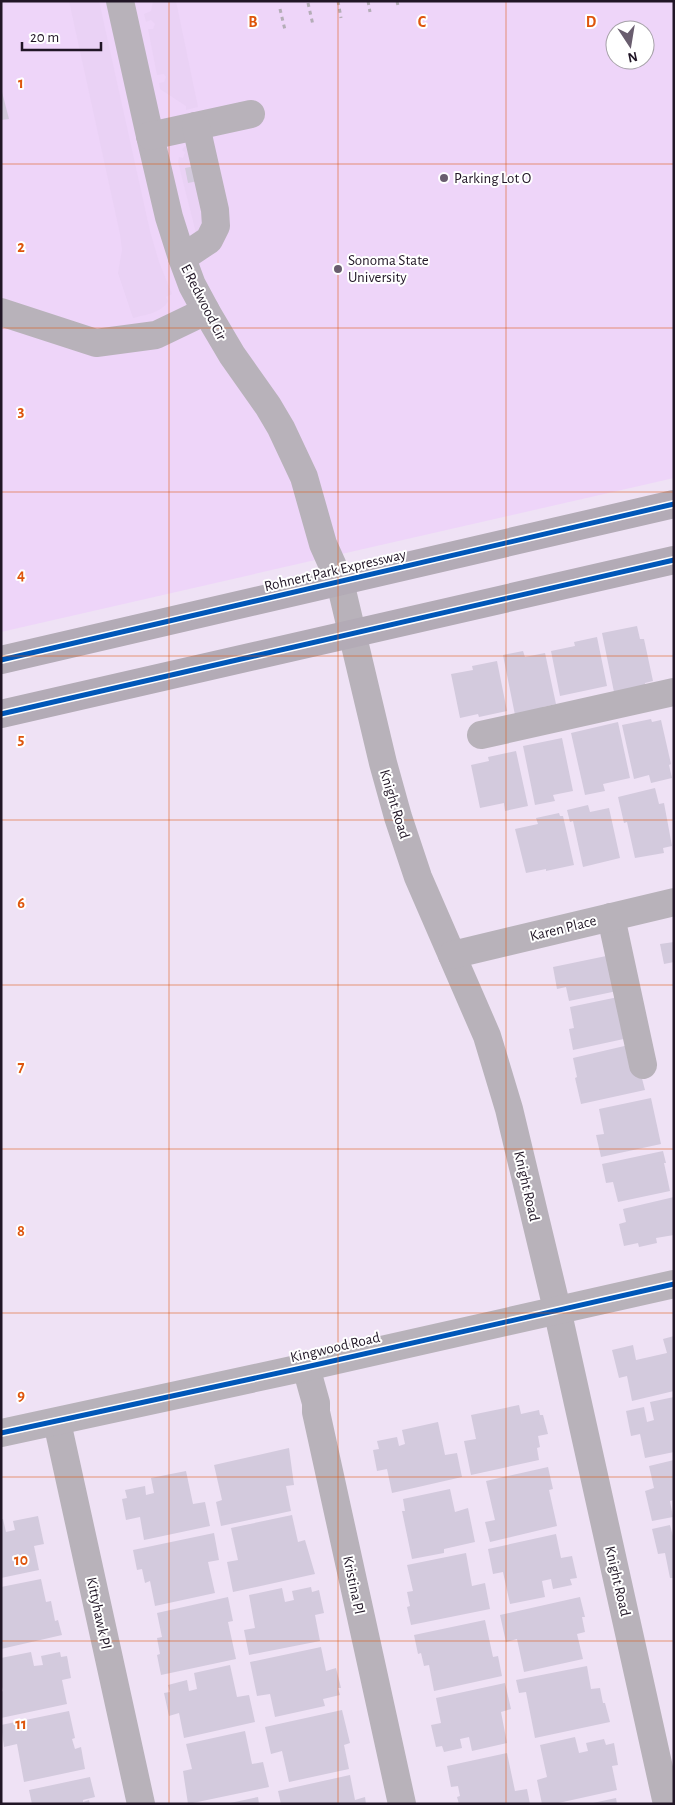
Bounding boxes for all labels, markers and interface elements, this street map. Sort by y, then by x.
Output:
text: B [248,14,258,30]
text: C [418,14,427,30]
text: D [586,14,597,30]
scale bar [22,20,101,52]
north arrow [605,20,655,70]
text: 20 m [30,30,59,45]
text: N [626,49,639,65]
text: 1 [18,75,24,91]
place label: Parking Lot O [454,171,531,186]
marker: Parking Lot O [438,172,450,184]
text: 2 [17,239,25,255]
place label: Sonoma State University [348,253,429,285]
street label: E Redwood Cir [178,262,229,343]
marker: Sonoma State University [332,263,344,275]
text: 3 [18,403,25,419]
street label: Rohnert Park Expressway [263,547,408,594]
text: 4 [17,567,25,583]
text: 5 [18,731,25,747]
street label: Knight Road [377,768,412,841]
text: 6 [17,895,25,911]
street label: Karen Place [528,913,598,944]
text: 7 [18,1059,25,1075]
street label: Knight Road [511,1150,542,1223]
text: 8 [17,1223,25,1239]
street label: Kingwood Road [289,1330,382,1365]
text: 9 [17,1387,25,1403]
street label: Knight Road [602,1545,633,1618]
text: 10 [14,1552,28,1568]
street label: Kristina Pl [340,1555,367,1616]
street label: Kittyhawk Pl [84,1576,113,1651]
text: 11 [15,1716,27,1732]

